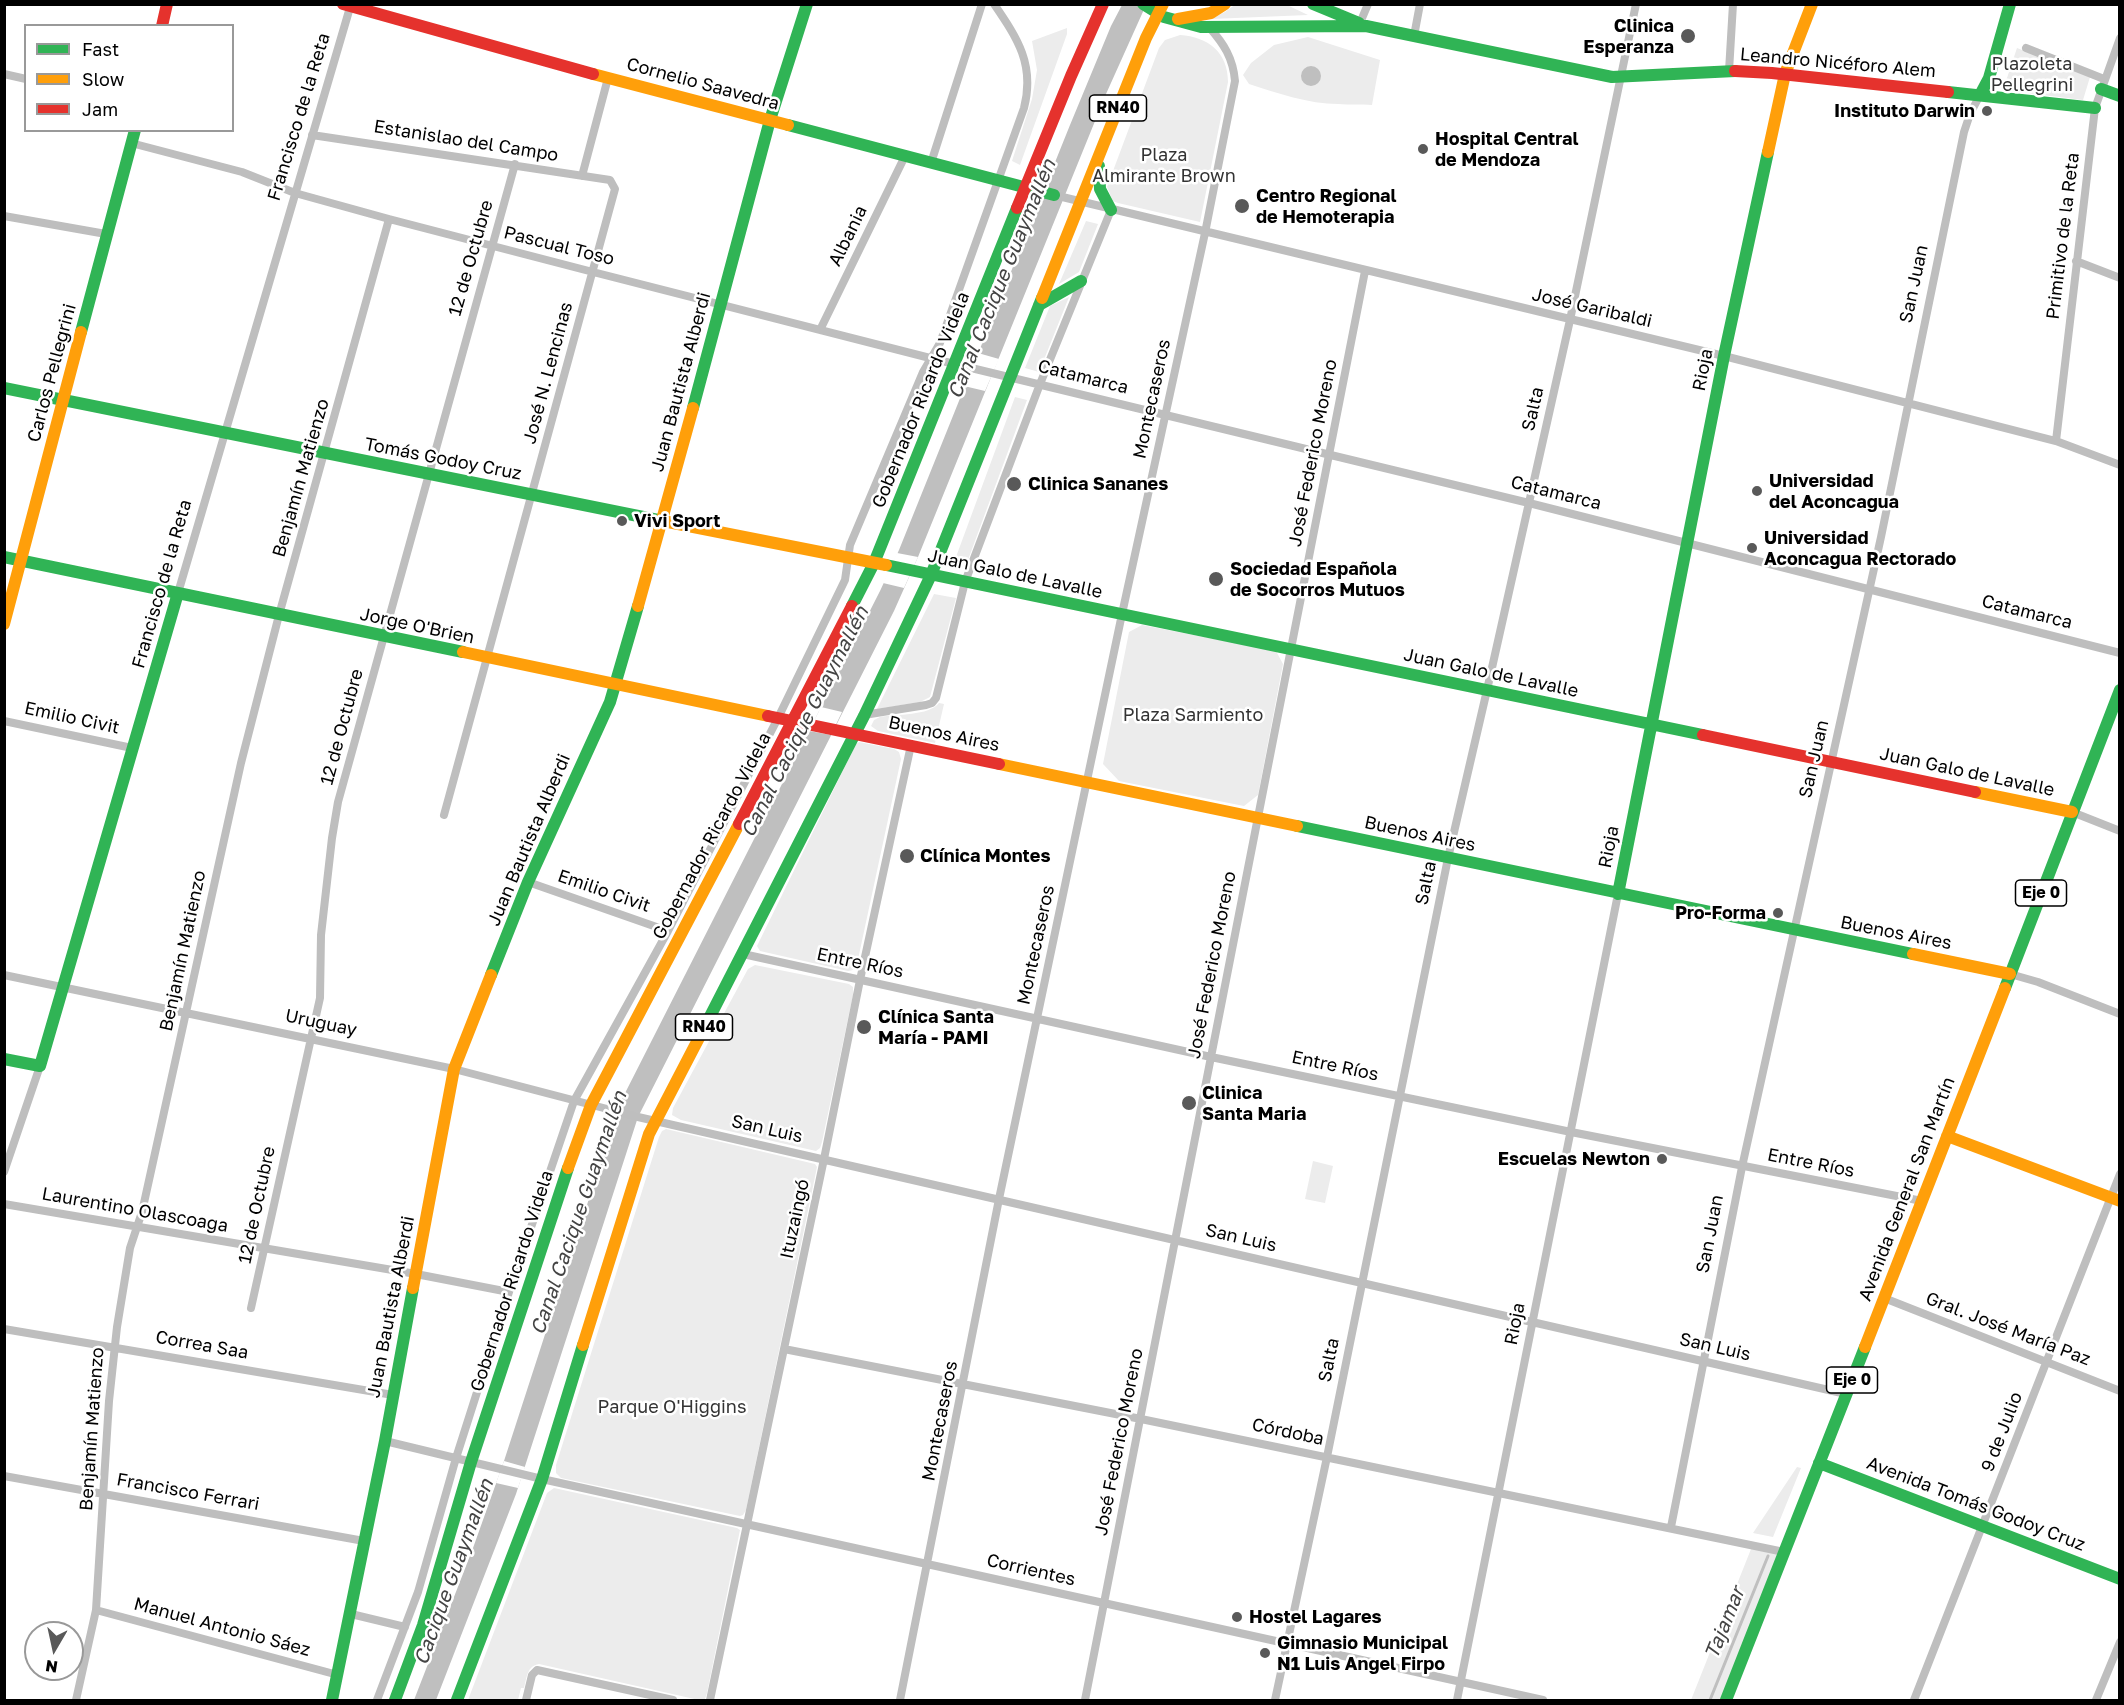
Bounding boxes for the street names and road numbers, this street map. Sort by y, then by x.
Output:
street label: Francisco de la Reta [263,30,335,204]
street label: Leandro Nicéforo Alem [1739,44,1937,82]
street label: Cornelio Saavedra [624,53,782,115]
road number: RN40 [1090,95,1146,121]
street label: Estanislao del Campo [372,116,560,166]
street label: Primitivo de la Reta [2042,151,2084,321]
street label: 12 de Octubre [444,198,498,318]
street label: Albania [824,202,872,270]
street label: Pascual Toso [502,222,616,270]
street label: San Juan [1895,243,1933,325]
street label: José Garibaldi [1530,284,1654,332]
street label: Gobernador Ricardo Videla [868,289,974,511]
street label: Juan Bautista Alberdi [647,290,715,474]
street label: José N. Lencinas [519,300,577,446]
street label: Carlos Pellegrini [23,301,81,445]
street label: Montecaseros [1129,337,1175,461]
street label: Rioja [1688,347,1718,393]
street label: Catamarca [1036,355,1130,399]
street label: José Federico Moreno [1284,358,1342,548]
street label: Salta [1517,385,1549,433]
street label: Benjamín Matienzo [268,396,334,560]
street label: Tomás Godoy Cruz [363,433,523,485]
street label: Catamarca [1509,471,1603,515]
street label: Francisco de la Reta [128,497,196,671]
street label: Juan Galo de Lavalle [926,545,1104,603]
street label: Catamarca [1980,590,2074,634]
street label: Jorge O'Brien [358,603,476,649]
street label: Juan Galo de Lavalle [1402,644,1580,702]
street label: 12 de Octubre [316,667,368,787]
street label: Emilio Civit [22,697,122,739]
street label: Buenos Aires [886,712,1002,756]
street label: San Juan [1795,718,1833,800]
street label: Gobernador Ricardo Videla [648,729,776,943]
street label: Juan Galo de Lavalle [1878,743,2056,801]
street label: Juan Bautista Alberdi [483,751,575,929]
street label: Buenos Aires [1362,812,1478,856]
street label: Rioja [1594,824,1624,870]
street label: Salta [1411,859,1441,907]
street label: Emilio Civit [555,865,653,917]
street label: Benjamín Matienzo [155,869,211,1033]
street label: José Federico Moreno [1183,870,1241,1060]
road number: Eje 0 [2016,880,2066,906]
street label: Montecaseros [1013,883,1059,1007]
street label: Buenos Aires [1838,912,1954,954]
street label: Entre Ríos [815,943,905,983]
street label: Uruguay [283,1005,359,1041]
road number: RN40 [676,1014,732,1040]
street label: Entre Ríos [1290,1046,1380,1086]
street label: Avenida General San Martín [1854,1074,1960,1304]
street label: San Luis [729,1110,805,1148]
street label: 12 de Octubre [234,1144,280,1266]
street label: Entre Ríos [1766,1144,1856,1182]
street label: Gobernador Ricardo Videla [466,1168,558,1394]
street label: Ituzaingó [776,1177,814,1261]
street label: Laurentino Olascoaga [40,1183,230,1237]
street label: San Juan [1692,1193,1728,1275]
street label: Juan Bautista Alberdi [363,1214,419,1400]
street label: San Luis [1203,1219,1279,1257]
street label: Gral. José María Paz [1923,1288,2093,1370]
street label: Rioja [1500,1301,1530,1347]
street label: Correa Saa [154,1326,250,1364]
street label: San Luis [1677,1328,1753,1366]
street label: Salta [1314,1336,1344,1384]
street label: Benjamín Matienzo [76,1347,108,1511]
street label: José Federico Moreno [1090,1347,1148,1537]
street label: Montecaseros [918,1359,962,1483]
road number: Eje 0 [1826,1367,1878,1393]
street label: 9 de Julio [1977,1389,2027,1475]
street label: Córdoba [1250,1414,1326,1450]
street label: Avenida Tomás Godoy Cruz [1864,1452,2088,1556]
street label: Francisco Ferrari [115,1469,261,1515]
street label: Corrientes [985,1549,1077,1591]
street label: Manuel Antonio Sáez [131,1593,313,1661]

